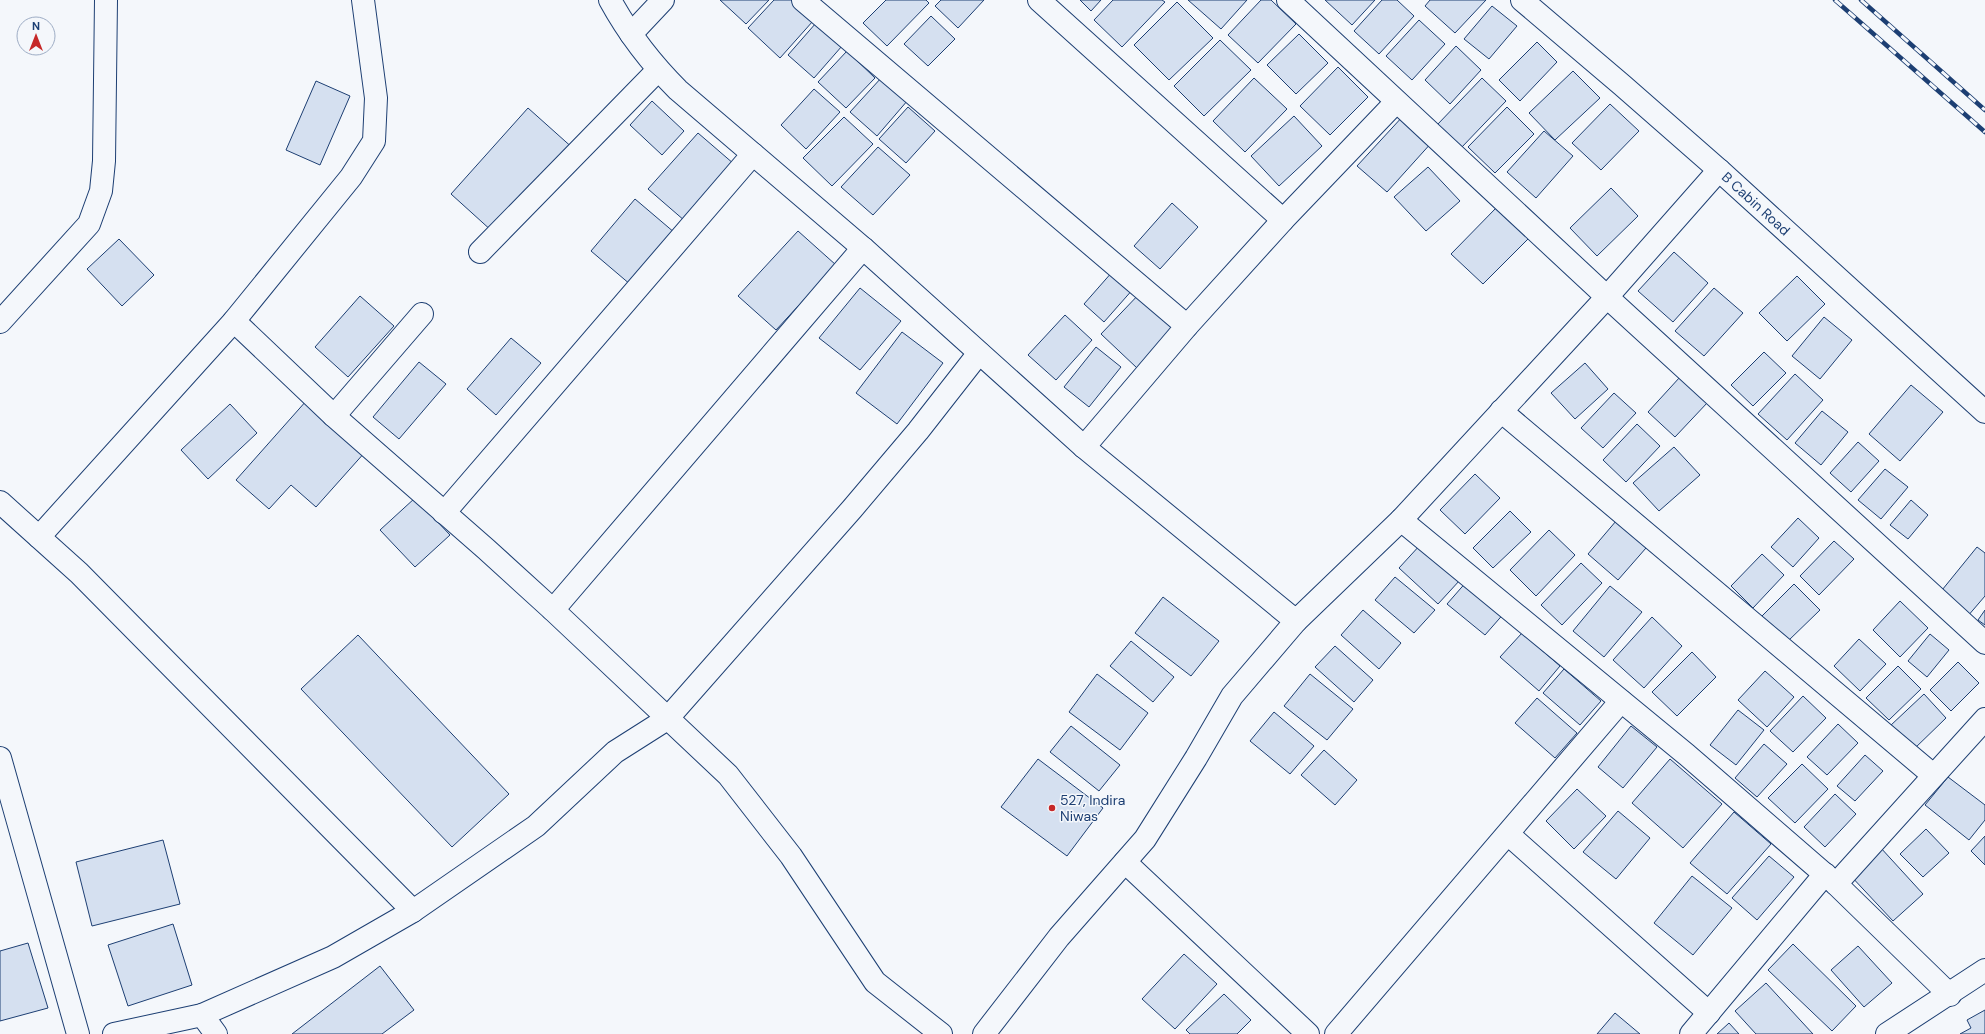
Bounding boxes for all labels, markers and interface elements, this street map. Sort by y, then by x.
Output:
north arrow [16,16,56,56]
text: N [32,19,40,33]
street label: B Cabin Road [1718,168,1794,239]
place label: 527, Indira Niwas [1060,791,1125,825]
marker: 527, Indira Niwas [1047,803,1057,813]

